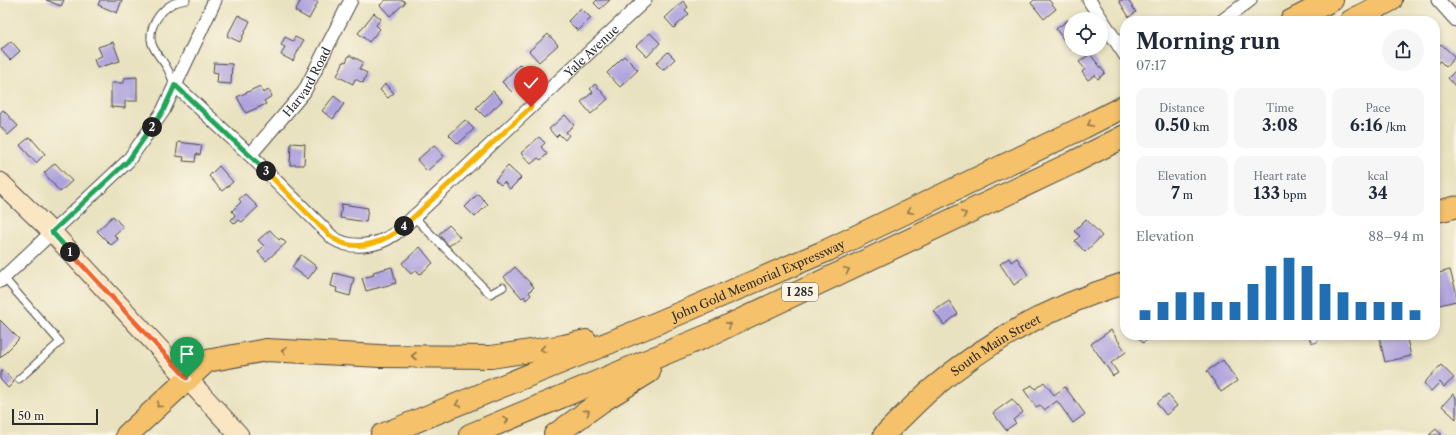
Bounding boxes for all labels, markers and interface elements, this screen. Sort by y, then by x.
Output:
map controls [1064,12,1108,56]
button: locate [1064,12,1108,56]
street label: Yale Avenue [560,21,622,81]
text: Morning run [1136,28,1280,55]
button: share [1382,29,1424,71]
street label: Harvard Road [279,44,334,119]
text: 07:17 [1136,57,1166,73]
pin [514,66,548,107]
icon: check [520,72,542,94]
text: Distance [1159,101,1205,115]
text: Time [1266,101,1294,115]
text: Pace [1366,101,1390,115]
text: 0.50 [1154,115,1190,135]
text: 3:08 [1262,115,1298,135]
text: 6:16 [1350,115,1383,135]
pin: 2 [142,117,162,137]
one-way arrow [1087,119,1095,127]
text: 2 [149,120,155,134]
text: km [1190,120,1210,134]
text: /km [1383,120,1406,134]
pin: 3 [256,161,276,181]
text: 3 [263,164,269,178]
text: Elevation [1157,169,1207,183]
text: Heart rate [1253,169,1307,183]
text: kcal [1368,169,1388,183]
text: 7 [1171,183,1180,203]
text: 133 [1253,183,1280,203]
text: 34 [1368,183,1388,203]
text: m [1180,188,1193,202]
text: bpm [1280,188,1307,202]
one-way arrow [907,206,914,214]
one-way arrow [960,211,967,219]
pin: 4 [394,216,414,236]
text: 4 [401,219,407,233]
text: Elevation [1136,228,1194,244]
text: 88–94 m [1368,228,1424,244]
street label: John Gold Memorial Expressway [668,236,847,324]
pin: 1 [60,242,80,262]
text: 1 [68,245,72,259]
one-way arrow [842,267,850,275]
road number: I 285 [782,283,818,301]
street label: South Main Street [947,310,1044,379]
one-way arrow [725,322,732,330]
pin [170,337,204,378]
icon: arrive [176,343,198,365]
one-way arrow [540,344,546,353]
one-way arrow [281,346,287,355]
one-way arrow [411,352,417,361]
one-way arrow [156,400,164,408]
one-way arrow [454,400,461,408]
scale bar [12,407,98,426]
text: 50 m [18,409,44,423]
one-way arrow [582,410,589,417]
one-way arrow [502,417,510,425]

